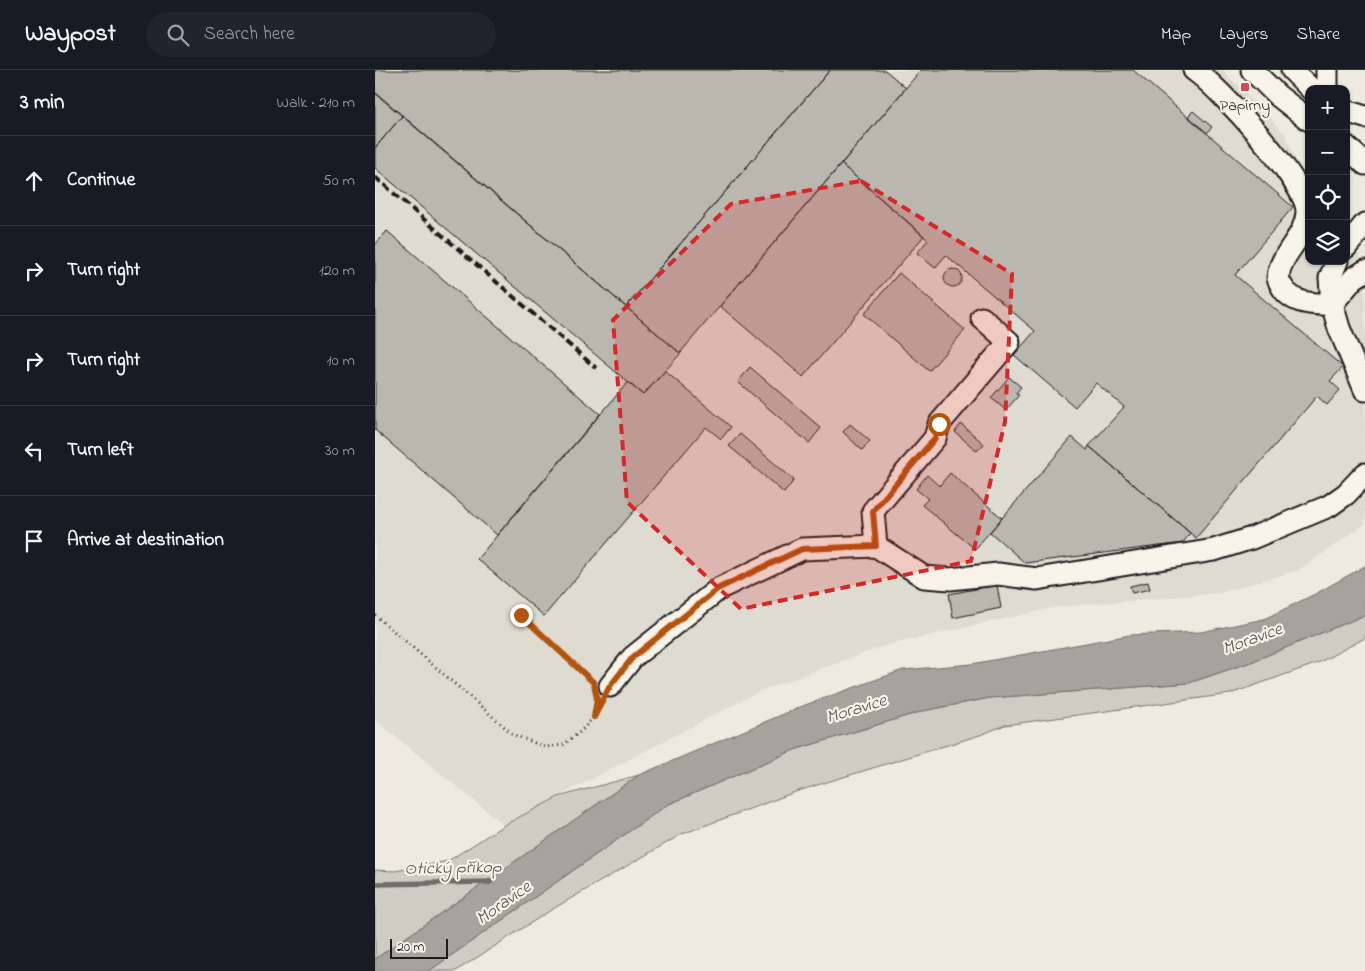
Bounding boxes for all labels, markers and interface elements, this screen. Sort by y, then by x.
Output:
search box [146,12,496,57]
text: Waypost [25,17,116,52]
icon: search [164,21,192,49]
text: Search here [204,21,295,48]
text: Map [1161,22,1191,48]
text: Layers [1219,22,1269,48]
text: Share [1297,22,1340,48]
marker: Papírny [1239,81,1251,93]
map controls [1305,85,1350,265]
button: + [1305,85,1350,130]
text: 3 min [20,88,64,118]
text: Walk · 210 m [276,91,355,115]
place label: Papírny [1220,94,1270,118]
button: − [1305,130,1350,175]
icon: ahead [20,167,48,195]
text: Continue [67,167,135,194]
text: 50 m [323,169,355,193]
button: locate [1305,175,1350,220]
button: layers [1305,220,1350,265]
icon: right [20,257,48,285]
text: Turn right [67,257,140,284]
text: 120 m [319,259,355,283]
icon: right [20,347,48,375]
text: Turn right [67,347,140,374]
text: 10 m [327,349,355,373]
route start [928,413,951,436]
icon: left [20,437,48,465]
text: Turn left [67,437,134,464]
text: 30 m [325,439,355,463]
icon: arrive [20,527,48,555]
text: Arrive at destination [67,527,224,554]
route end [510,604,533,627]
water label: Moravice [1219,617,1287,663]
water label: Moravice [823,688,891,731]
water label: Otický příkop [404,855,503,883]
water label: Moravice [471,875,538,932]
scale bar [390,936,447,959]
text: 20 m [397,937,424,958]

